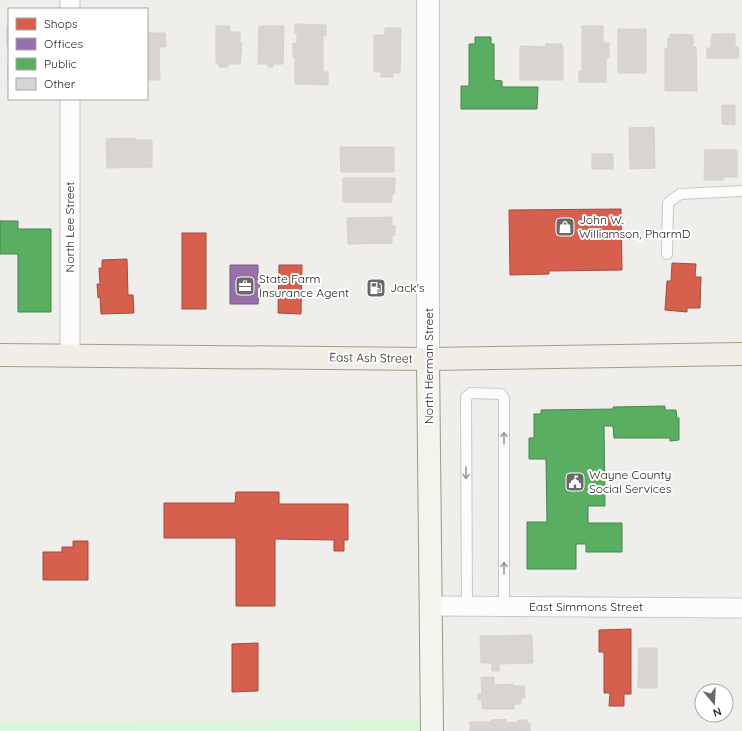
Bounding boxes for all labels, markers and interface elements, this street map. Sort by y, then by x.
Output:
legend [8,8,148,100]
text: Shops [44,16,78,31]
text: Offices [44,36,83,51]
text: Public [44,56,77,71]
text: Other [44,76,76,91]
street label: North Lee Street [62,182,77,272]
place label: John W. Williamson, PharmD [579,212,691,241]
shop icon: John W. Williamson, PharmD [554,216,576,238]
place label: State Farm Insurance Agent [259,271,349,300]
office icon: State Farm Insurance Agent [234,275,256,297]
fuel station icon: Jack's [365,277,387,299]
place label: Jack's [390,280,425,295]
street label: North Herman Street [421,308,436,424]
street label: East Ash Street [329,349,413,366]
one-way arrow [500,432,508,445]
one-way arrow [462,466,470,479]
place label: Wayne County Social Services [589,467,672,496]
public building icon: Wayne County Social Services [564,471,586,493]
one-way arrow [500,562,508,575]
street label: East Simmons Street [529,599,643,614]
north arrow [694,683,734,723]
text: N [711,705,723,720]

